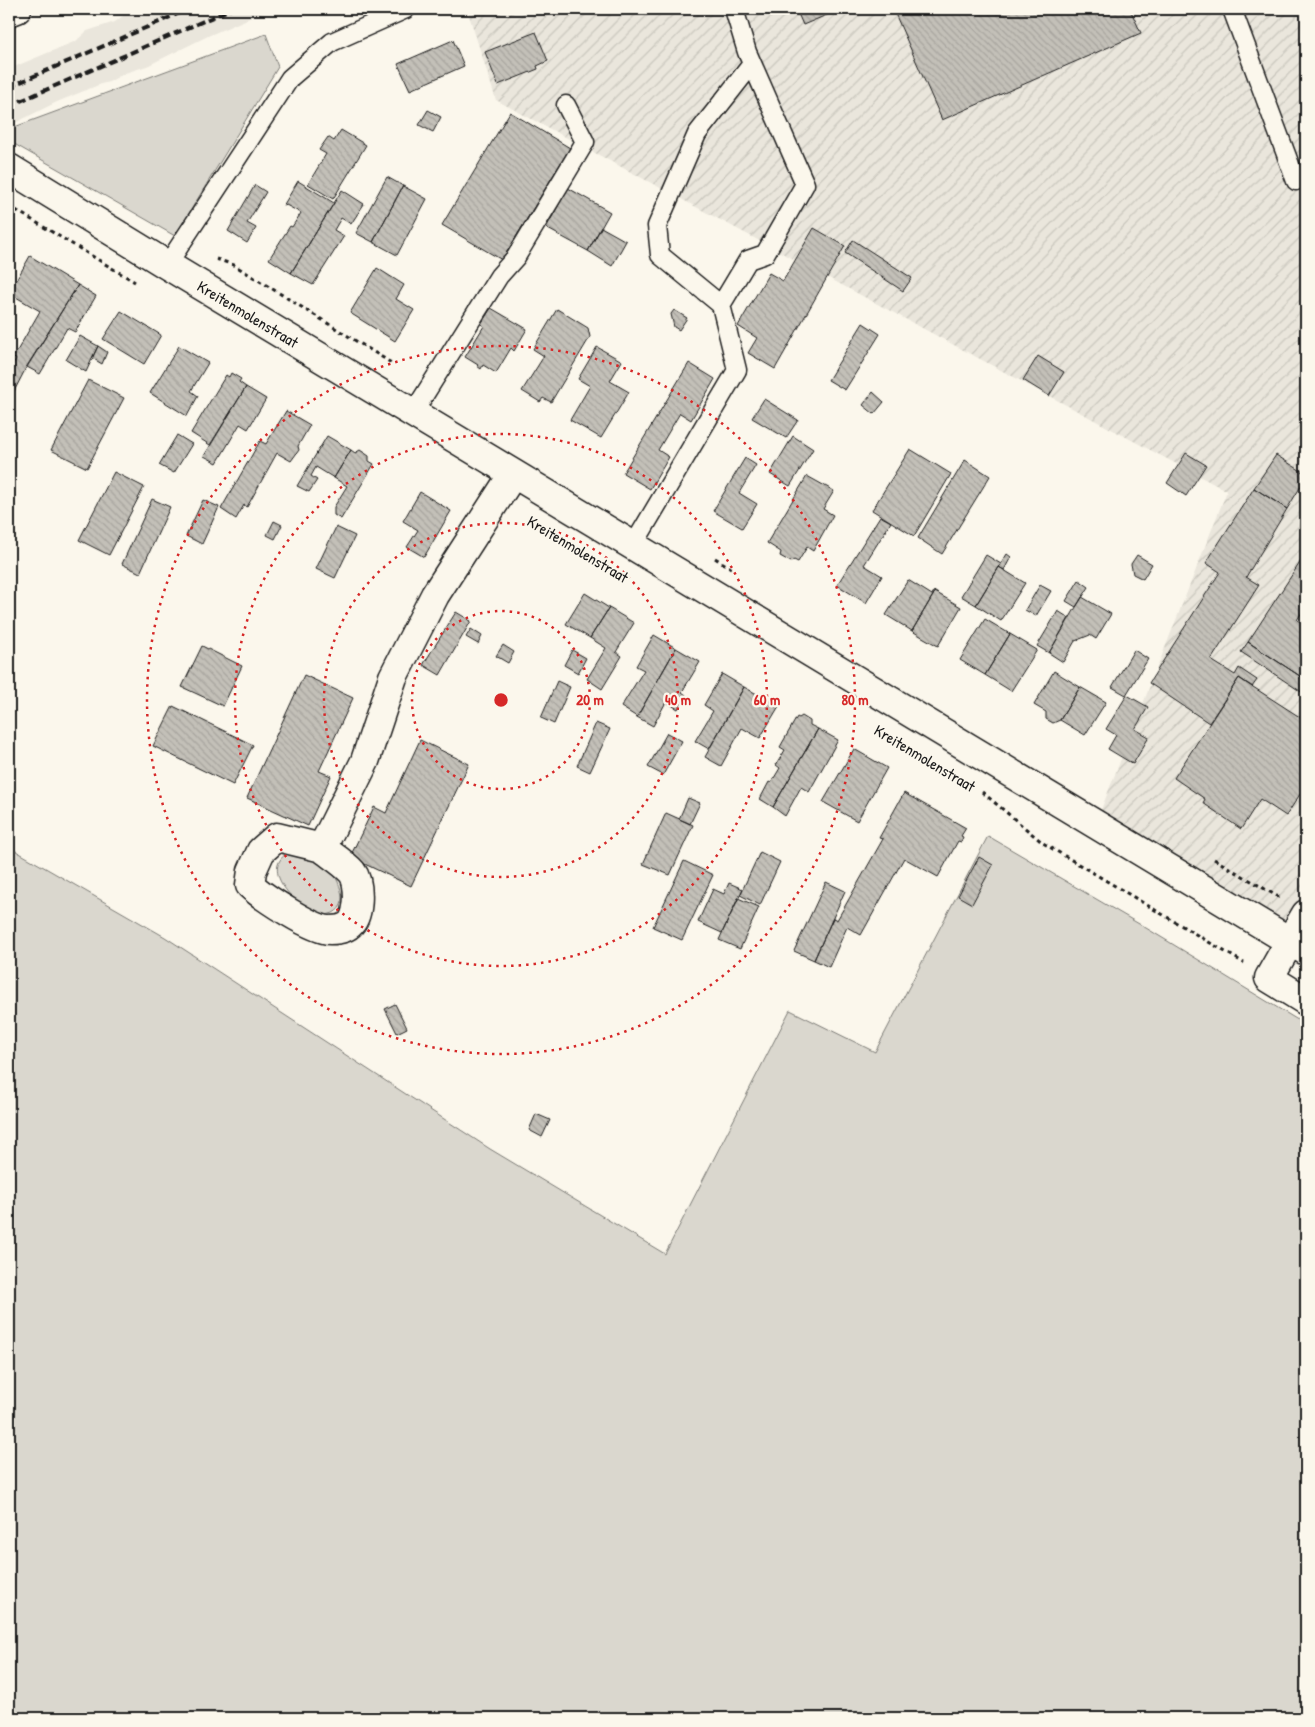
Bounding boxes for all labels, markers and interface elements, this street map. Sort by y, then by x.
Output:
street label: Kreitenmolenstraat [193,275,303,353]
street label: Kreitenmolenstraat [523,510,633,588]
text: 20 m [576,689,604,710]
text: 40 m [665,689,691,710]
text: 60 m [754,689,780,710]
text: 80 m [842,689,868,710]
centre of rings [492,691,510,709]
street label: Kreitenmolenstraat [870,719,980,797]

